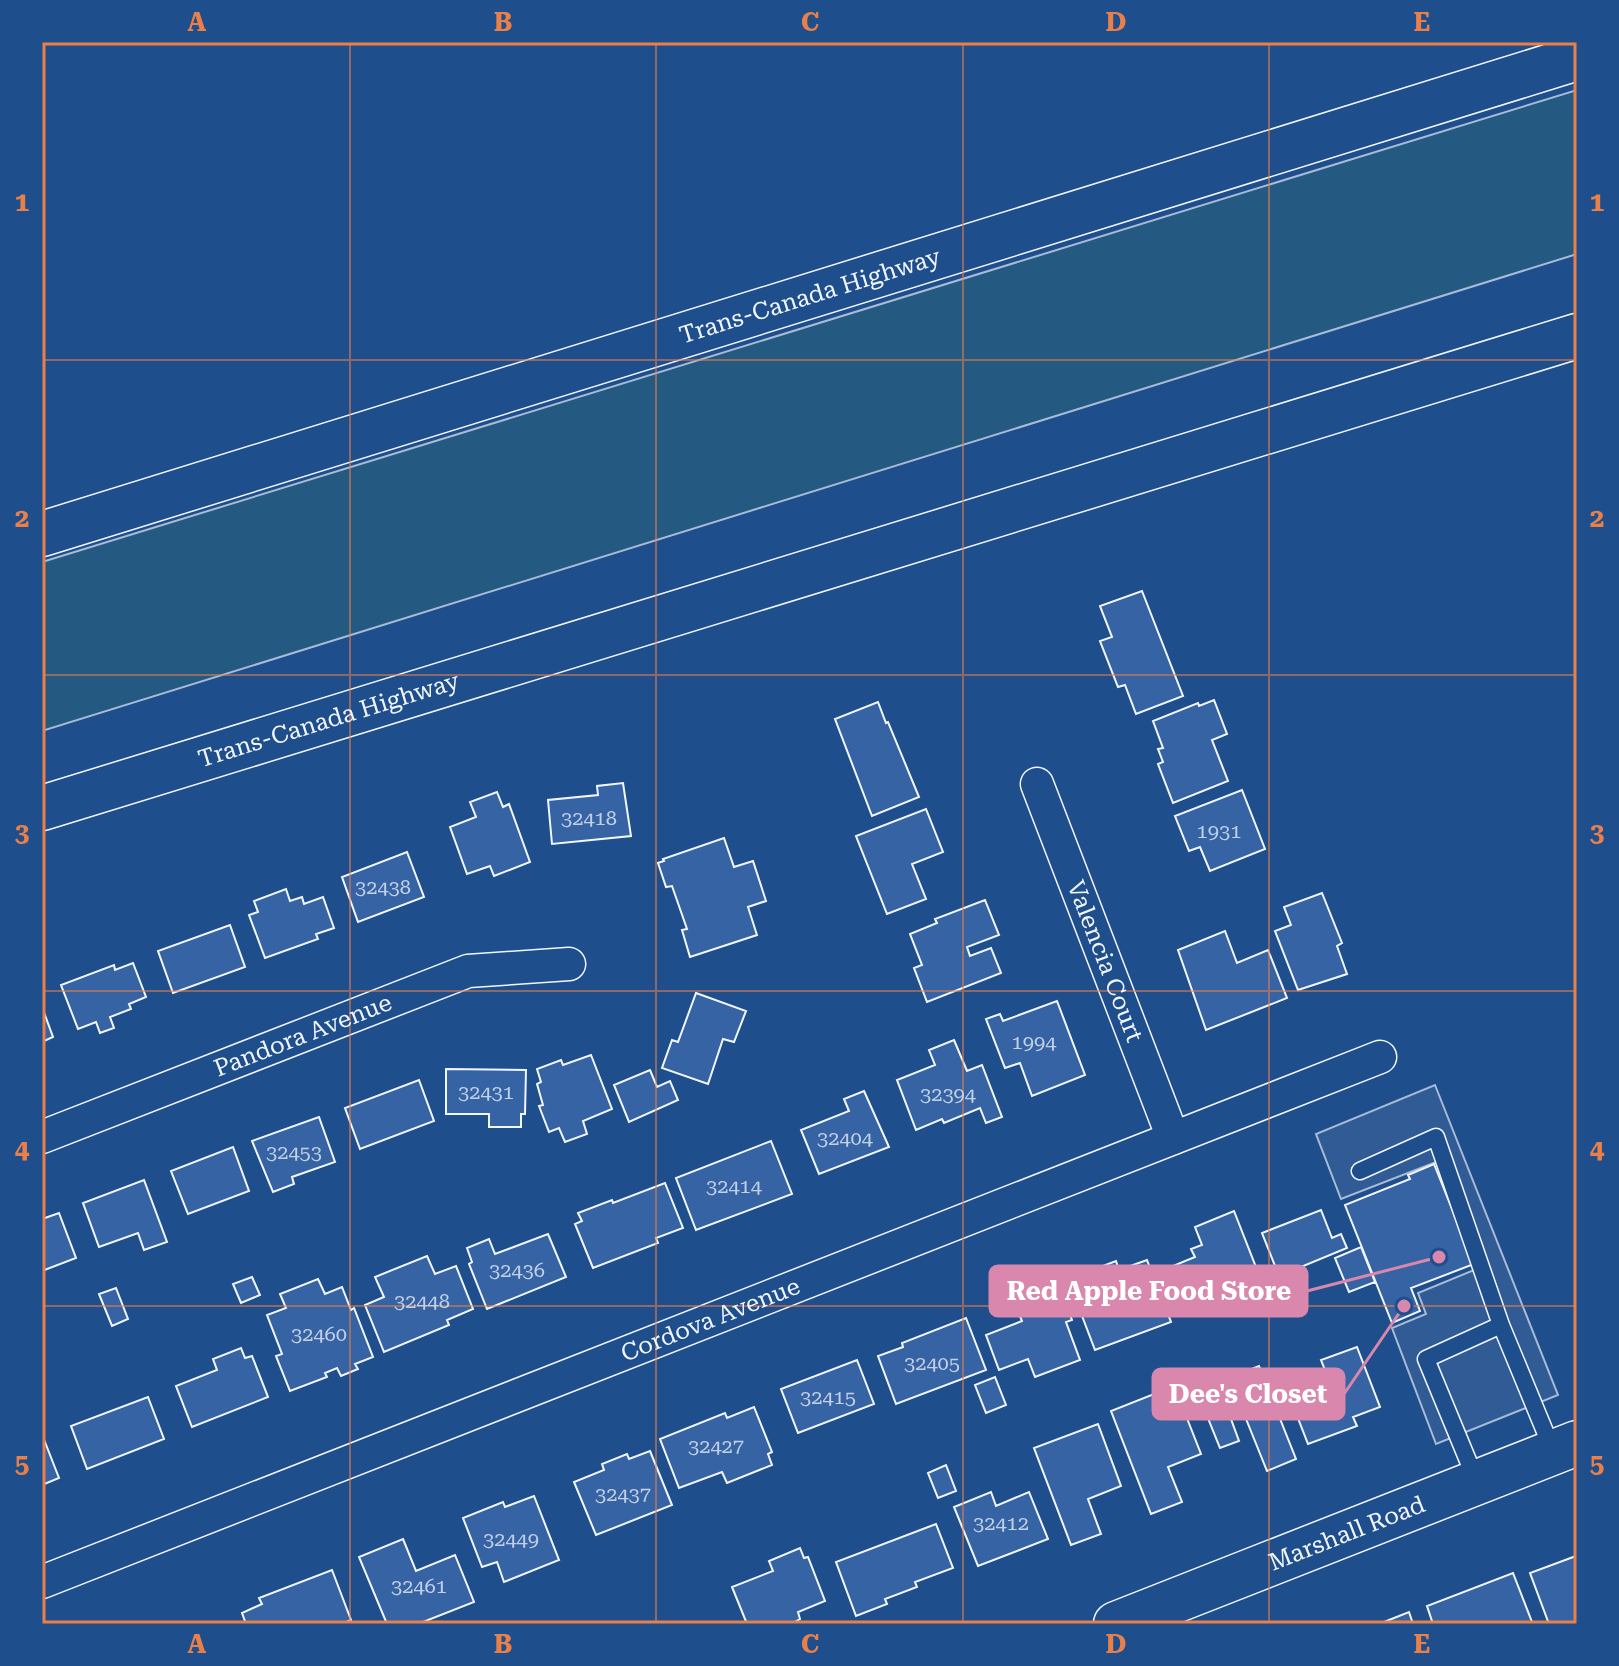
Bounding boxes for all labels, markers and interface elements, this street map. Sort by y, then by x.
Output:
text: A [188,7,207,37]
text: B [494,7,512,37]
text: C [801,7,819,37]
text: D [1106,7,1126,37]
text: E [1414,7,1430,37]
text: 1 [15,187,29,217]
text: 1 [1590,187,1604,217]
street label: Trans-Canada Highway [676,242,945,349]
text: 2 [15,503,29,533]
text: 2 [1590,503,1604,533]
street label: Trans-Canada Highway [195,666,463,773]
house number: 32418 [561,806,617,830]
text: 3 [15,818,29,848]
text: 3 [1590,818,1604,848]
house number: 1931 [1197,819,1241,843]
house number: 32438 [355,875,411,899]
street label: Valencia Court [1061,877,1149,1046]
street label: Pandora Avenue [210,988,396,1083]
house number: 1994 [1012,1030,1057,1054]
house number: 32431 [458,1080,514,1104]
house number: 32394 [920,1082,977,1106]
house number: 32404 [817,1126,874,1150]
text: 4 [15,1134,30,1164]
text: 4 [1590,1134,1605,1164]
house number: 32453 [266,1140,322,1164]
house number: 32414 [706,1174,763,1198]
house number: 32436 [489,1258,545,1282]
callout: Red Apple Food Store [990,1266,1307,1316]
street label: Cordova Avenue [617,1272,804,1367]
text: Red Apple Food Store [1007,1276,1291,1306]
house number: 32448 [394,1289,450,1313]
house number: 32460 [291,1322,347,1346]
house number: 32405 [904,1351,960,1375]
callout: Dee's Closet [1153,1369,1344,1419]
text: Dee's Closet [1169,1379,1328,1409]
house number: 32415 [800,1385,856,1409]
house number: 32427 [688,1434,744,1458]
text: 5 [15,1449,29,1479]
text: 5 [1590,1449,1604,1479]
house number: 32437 [595,1482,651,1506]
street label: Marshall Road [1265,1490,1429,1577]
house number: 32412 [973,1511,1029,1535]
house number: 32449 [483,1527,539,1551]
house number: 32461 [391,1574,447,1598]
text: A [188,1629,207,1659]
text: B [494,1629,512,1659]
text: C [801,1629,819,1659]
text: D [1106,1629,1126,1659]
text: E [1414,1629,1430,1659]

